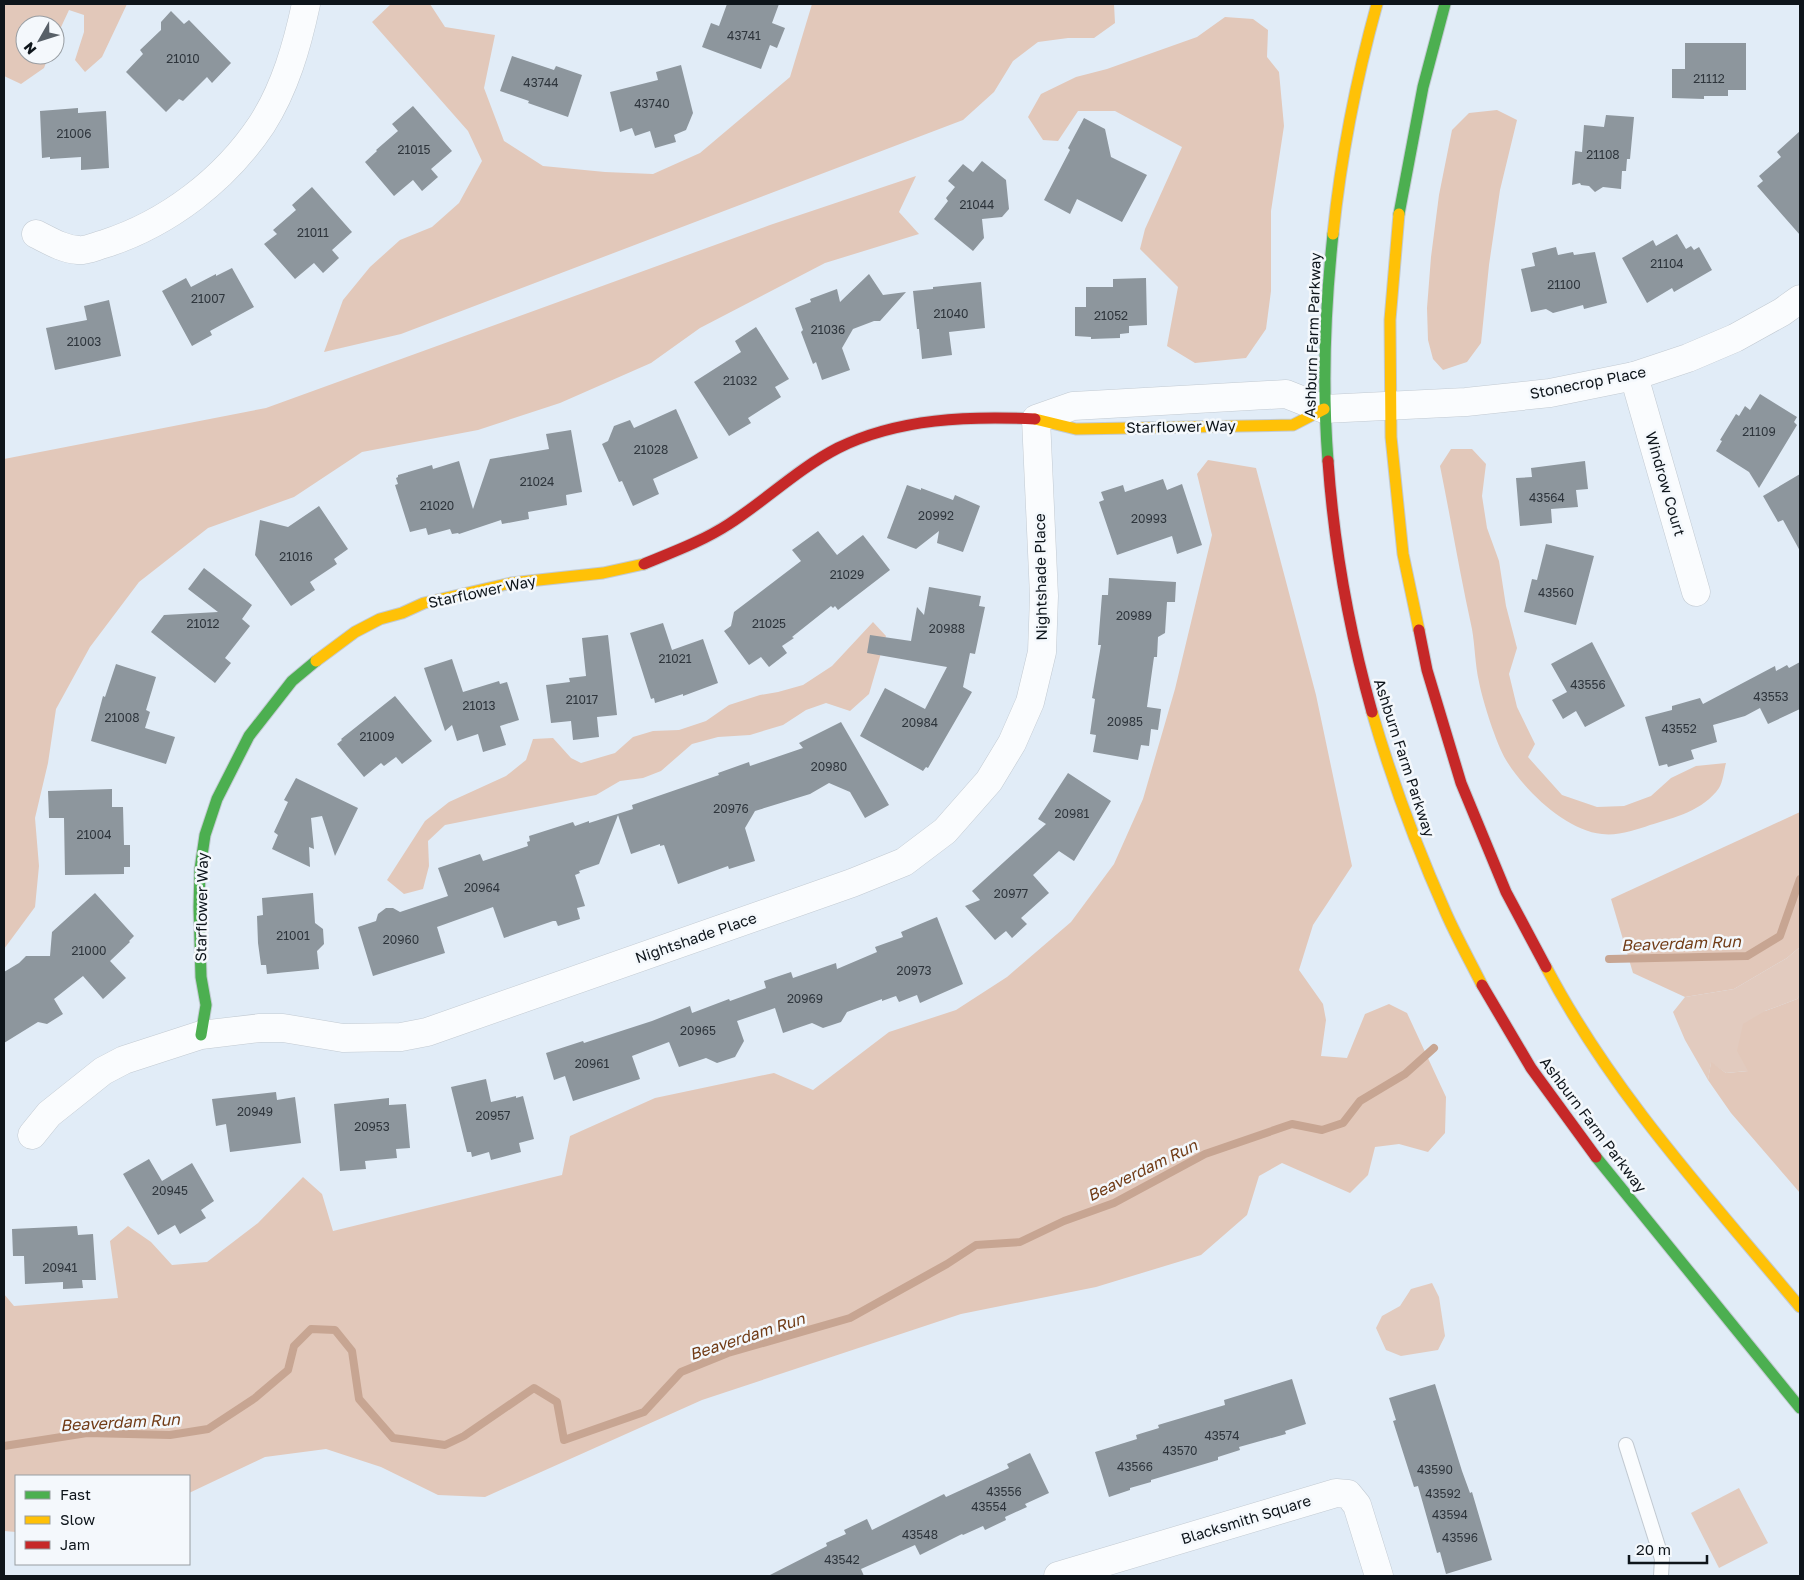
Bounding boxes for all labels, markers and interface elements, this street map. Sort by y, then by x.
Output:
north arrow [15,15,65,65]
house number: 43741 [727,28,761,43]
text: N [20,39,39,58]
house number: 21010 [166,51,200,66]
house number: 21112 [1693,71,1725,86]
house number: 43744 [523,75,559,90]
house number: 43740 [634,96,670,111]
house number: 21006 [57,126,91,141]
house number: 21015 [397,142,431,157]
house number: 21108 [1586,147,1620,162]
house number: 21044 [960,197,994,212]
house number: 21011 [297,225,329,240]
street label: Ashburn Farm Parkway [1300,251,1324,418]
house number: 21104 [1650,256,1684,271]
house number: 21100 [1547,277,1581,292]
house number: 21007 [191,291,225,306]
house number: 21040 [934,306,968,321]
house number: 21052 [1094,308,1128,323]
house number: 21036 [811,322,845,337]
house number: 21003 [67,334,101,349]
street label: Stonecrop Place [1528,362,1648,402]
house number: 21032 [723,373,757,388]
street label: Starflower Way [1126,416,1237,436]
house number: 21109 [1742,424,1776,439]
street label: Windrow Court [1642,429,1689,538]
house number: 21028 [634,442,668,457]
house number: 21024 [520,474,554,489]
house number: 43564 [1529,490,1565,505]
house number: 21020 [420,498,454,513]
house number: 20992 [918,508,954,523]
house number: 20993 [1131,511,1167,526]
street label: Nightshade Place [1030,513,1050,641]
house number: 21016 [279,549,313,564]
house number: 21029 [830,567,864,582]
street label: Starflower Way [426,571,538,611]
house number: 43560 [1538,585,1574,600]
house number: 20989 [1116,608,1152,623]
house number: 21012 [186,616,220,631]
house number: 21025 [752,616,786,631]
house number: 20988 [929,621,965,636]
house number: 21021 [658,651,692,666]
street label: Ashburn Farm Parkway [1371,676,1439,840]
house number: 43556 [1570,677,1606,692]
house number: 43553 [1753,689,1789,704]
house number: 21017 [566,692,598,707]
house number: 21013 [462,698,496,713]
house number: 21008 [105,710,139,725]
house number: 20985 [1107,714,1143,729]
house number: 20984 [902,715,938,730]
house number: 43552 [1661,721,1697,736]
house number: 21009 [360,729,394,744]
house number: 20980 [811,759,847,774]
house number: 20976 [713,801,749,816]
house number: 20981 [1055,806,1090,821]
house number: 21004 [77,827,111,842]
street label: Starflower Way [191,851,211,962]
house number: 20964 [464,880,500,895]
house number: 20977 [994,886,1028,901]
street label: Nightshade Place [633,908,759,966]
house number: 21001 [276,928,310,943]
water label: Beaverdam Run [1621,931,1742,955]
house number: 20960 [383,932,419,947]
house number: 21000 [71,943,107,958]
house number: 20973 [896,963,932,978]
house number: 20969 [787,991,823,1006]
house number: 20965 [680,1023,716,1038]
street label: Ashburn Farm Parkway [1537,1053,1651,1196]
house number: 20961 [575,1056,610,1071]
house number: 20949 [237,1104,273,1119]
house number: 20957 [476,1108,510,1123]
house number: 20953 [354,1119,390,1134]
water label: Beaverdam Run [1084,1134,1201,1205]
house number: 20945 [152,1183,188,1198]
house number: 20941 [43,1260,78,1275]
water label: Beaverdam Run [687,1308,808,1364]
water label: Beaverdam Run [60,1409,182,1435]
house number: 43574 [1205,1428,1239,1443]
house number: 43570 [1162,1443,1198,1458]
house number: 43566 [1117,1459,1153,1474]
house number: 43590 [1417,1462,1453,1477]
legend [15,1475,190,1565]
house number: 43556 [986,1484,1022,1499]
text: Fast [60,1485,91,1503]
house number: 43592 [1425,1486,1461,1501]
street label: Blacksmith Square [1179,1491,1313,1547]
house number: 43554 [971,1499,1007,1514]
house number: 43594 [1432,1507,1468,1522]
text: Slow [60,1510,95,1528]
house number: 43548 [902,1527,938,1542]
house number: 43596 [1442,1530,1478,1545]
scale bar [1629,1532,1706,1564]
text: Jam [60,1535,90,1553]
text: 20 m [1636,1540,1671,1558]
house number: 43542 [824,1552,860,1567]

